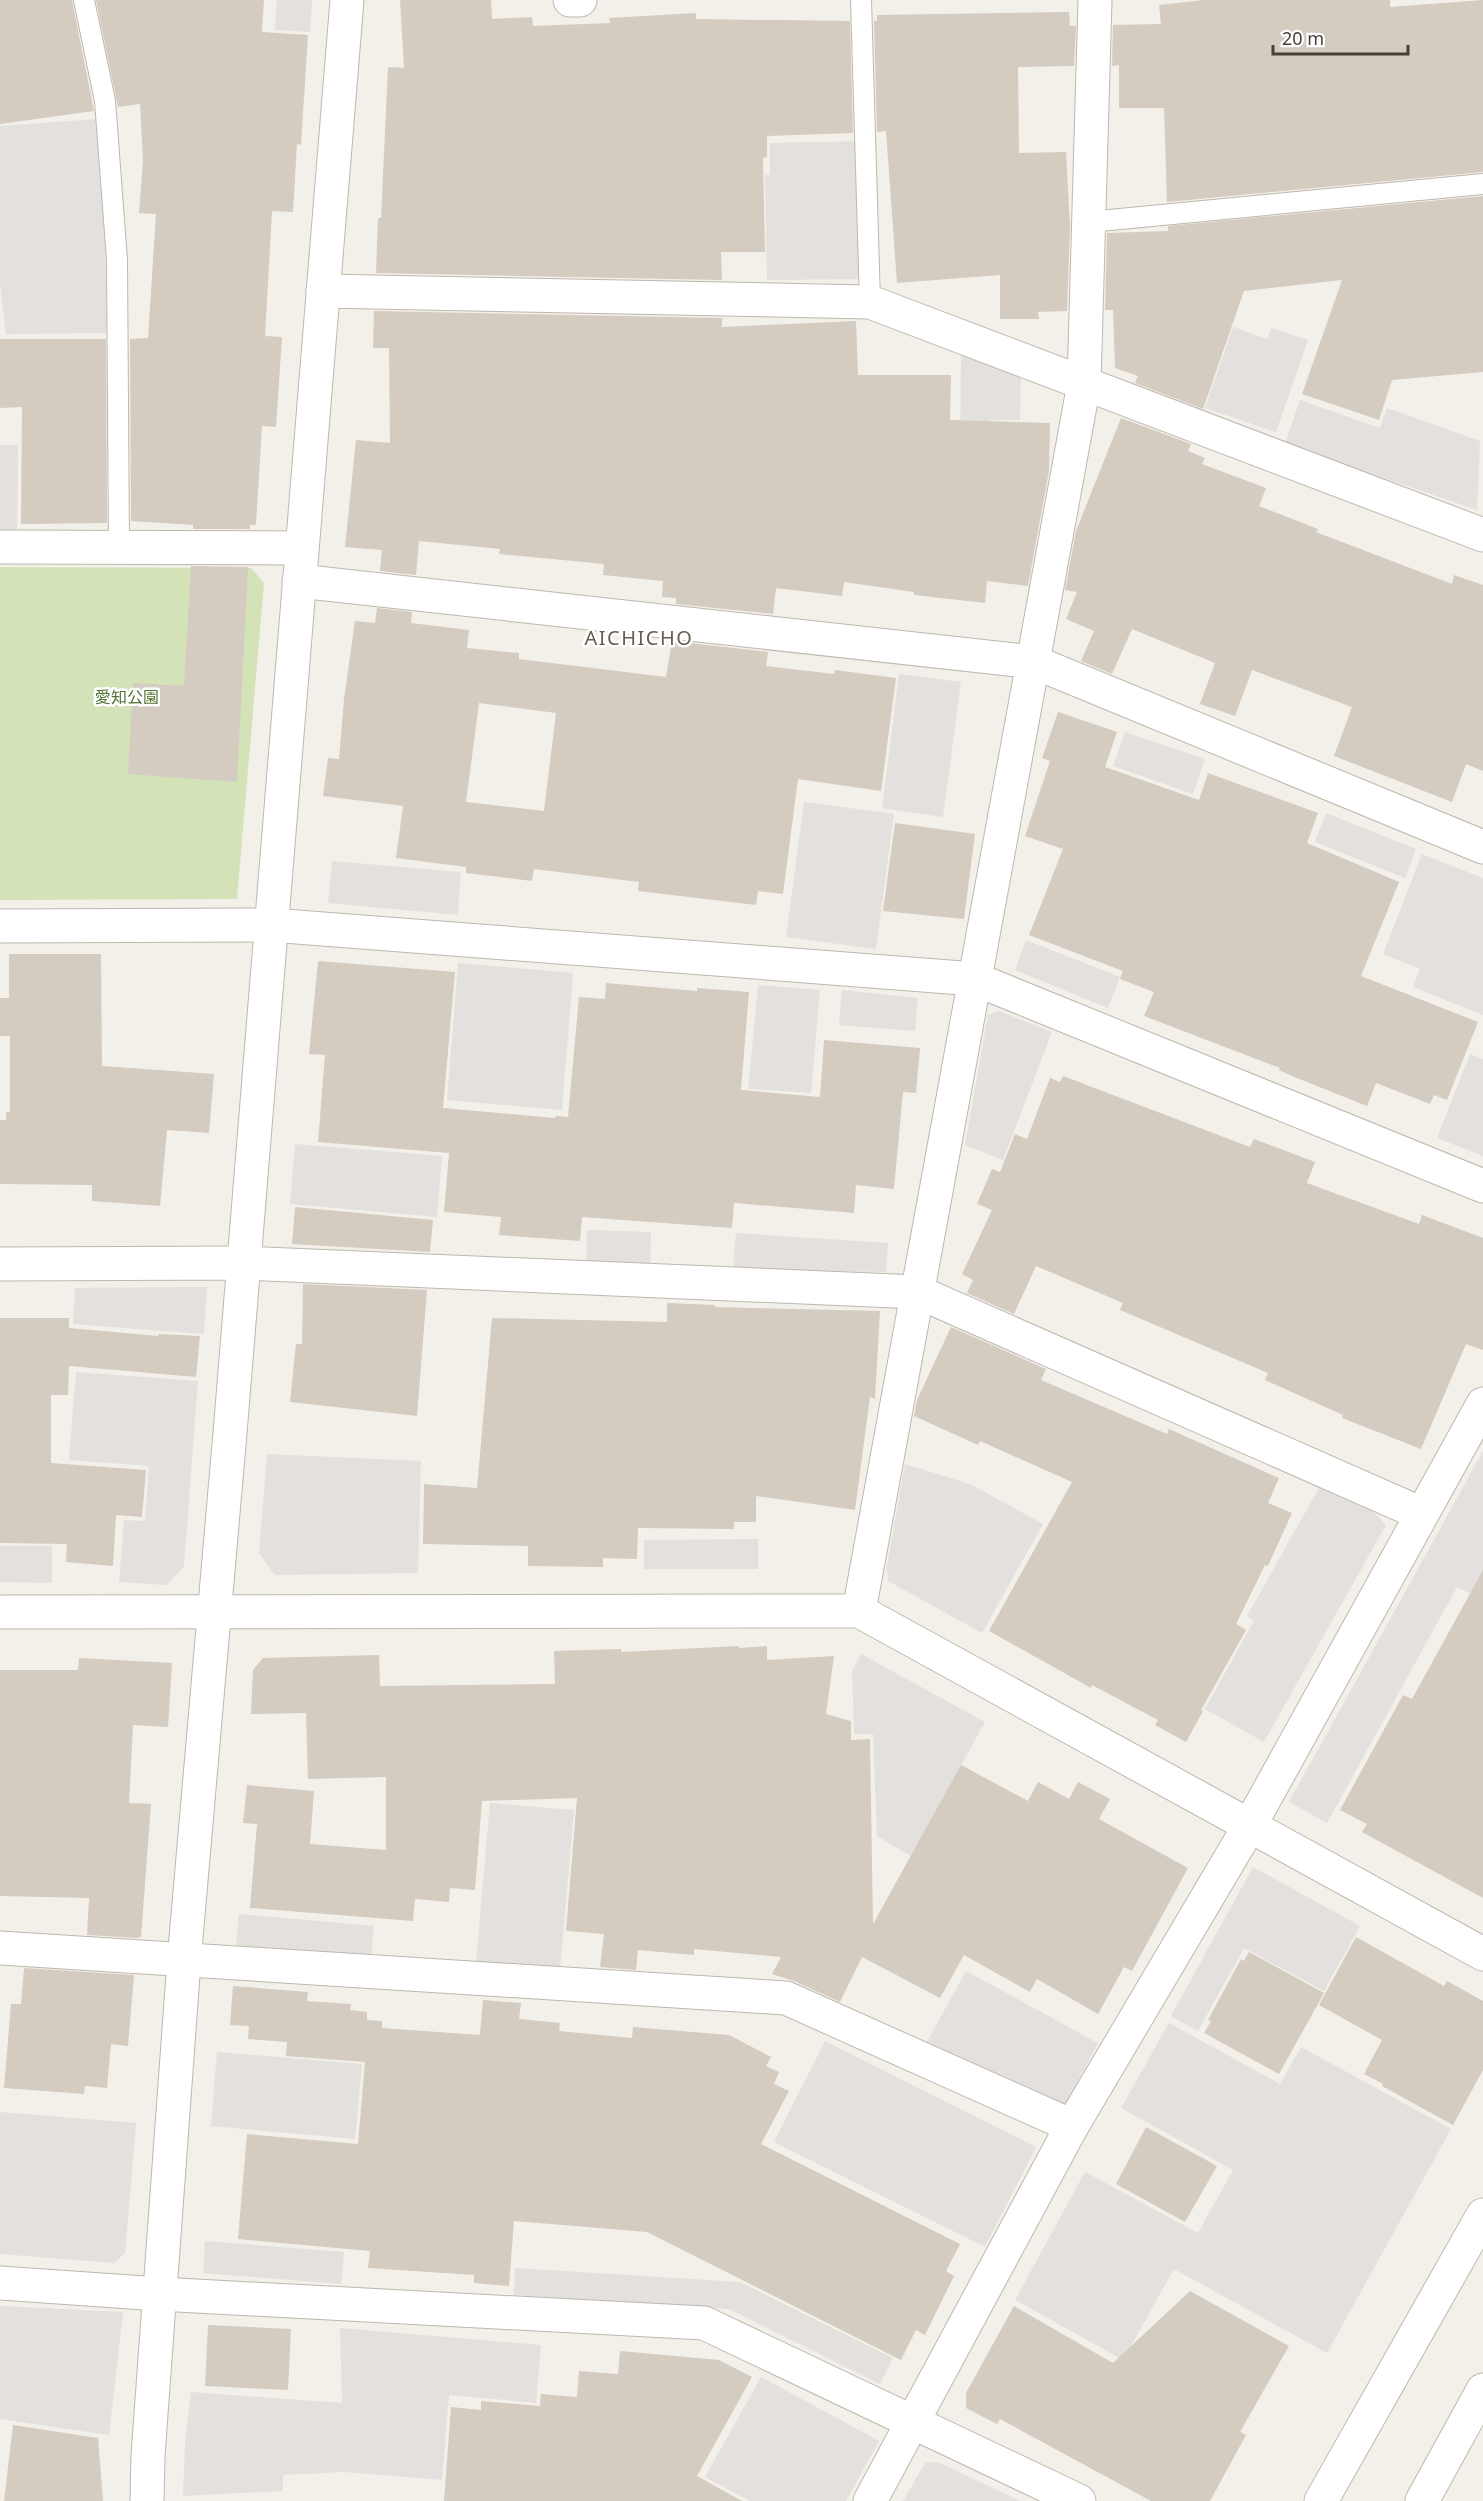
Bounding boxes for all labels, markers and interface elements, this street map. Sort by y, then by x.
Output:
scale bar [1273,18,1408,56]
text: 20 m [1282,26,1324,50]
district label: AICHICHO [585,624,693,651]
park label: 愛知公園 [95,686,159,708]

